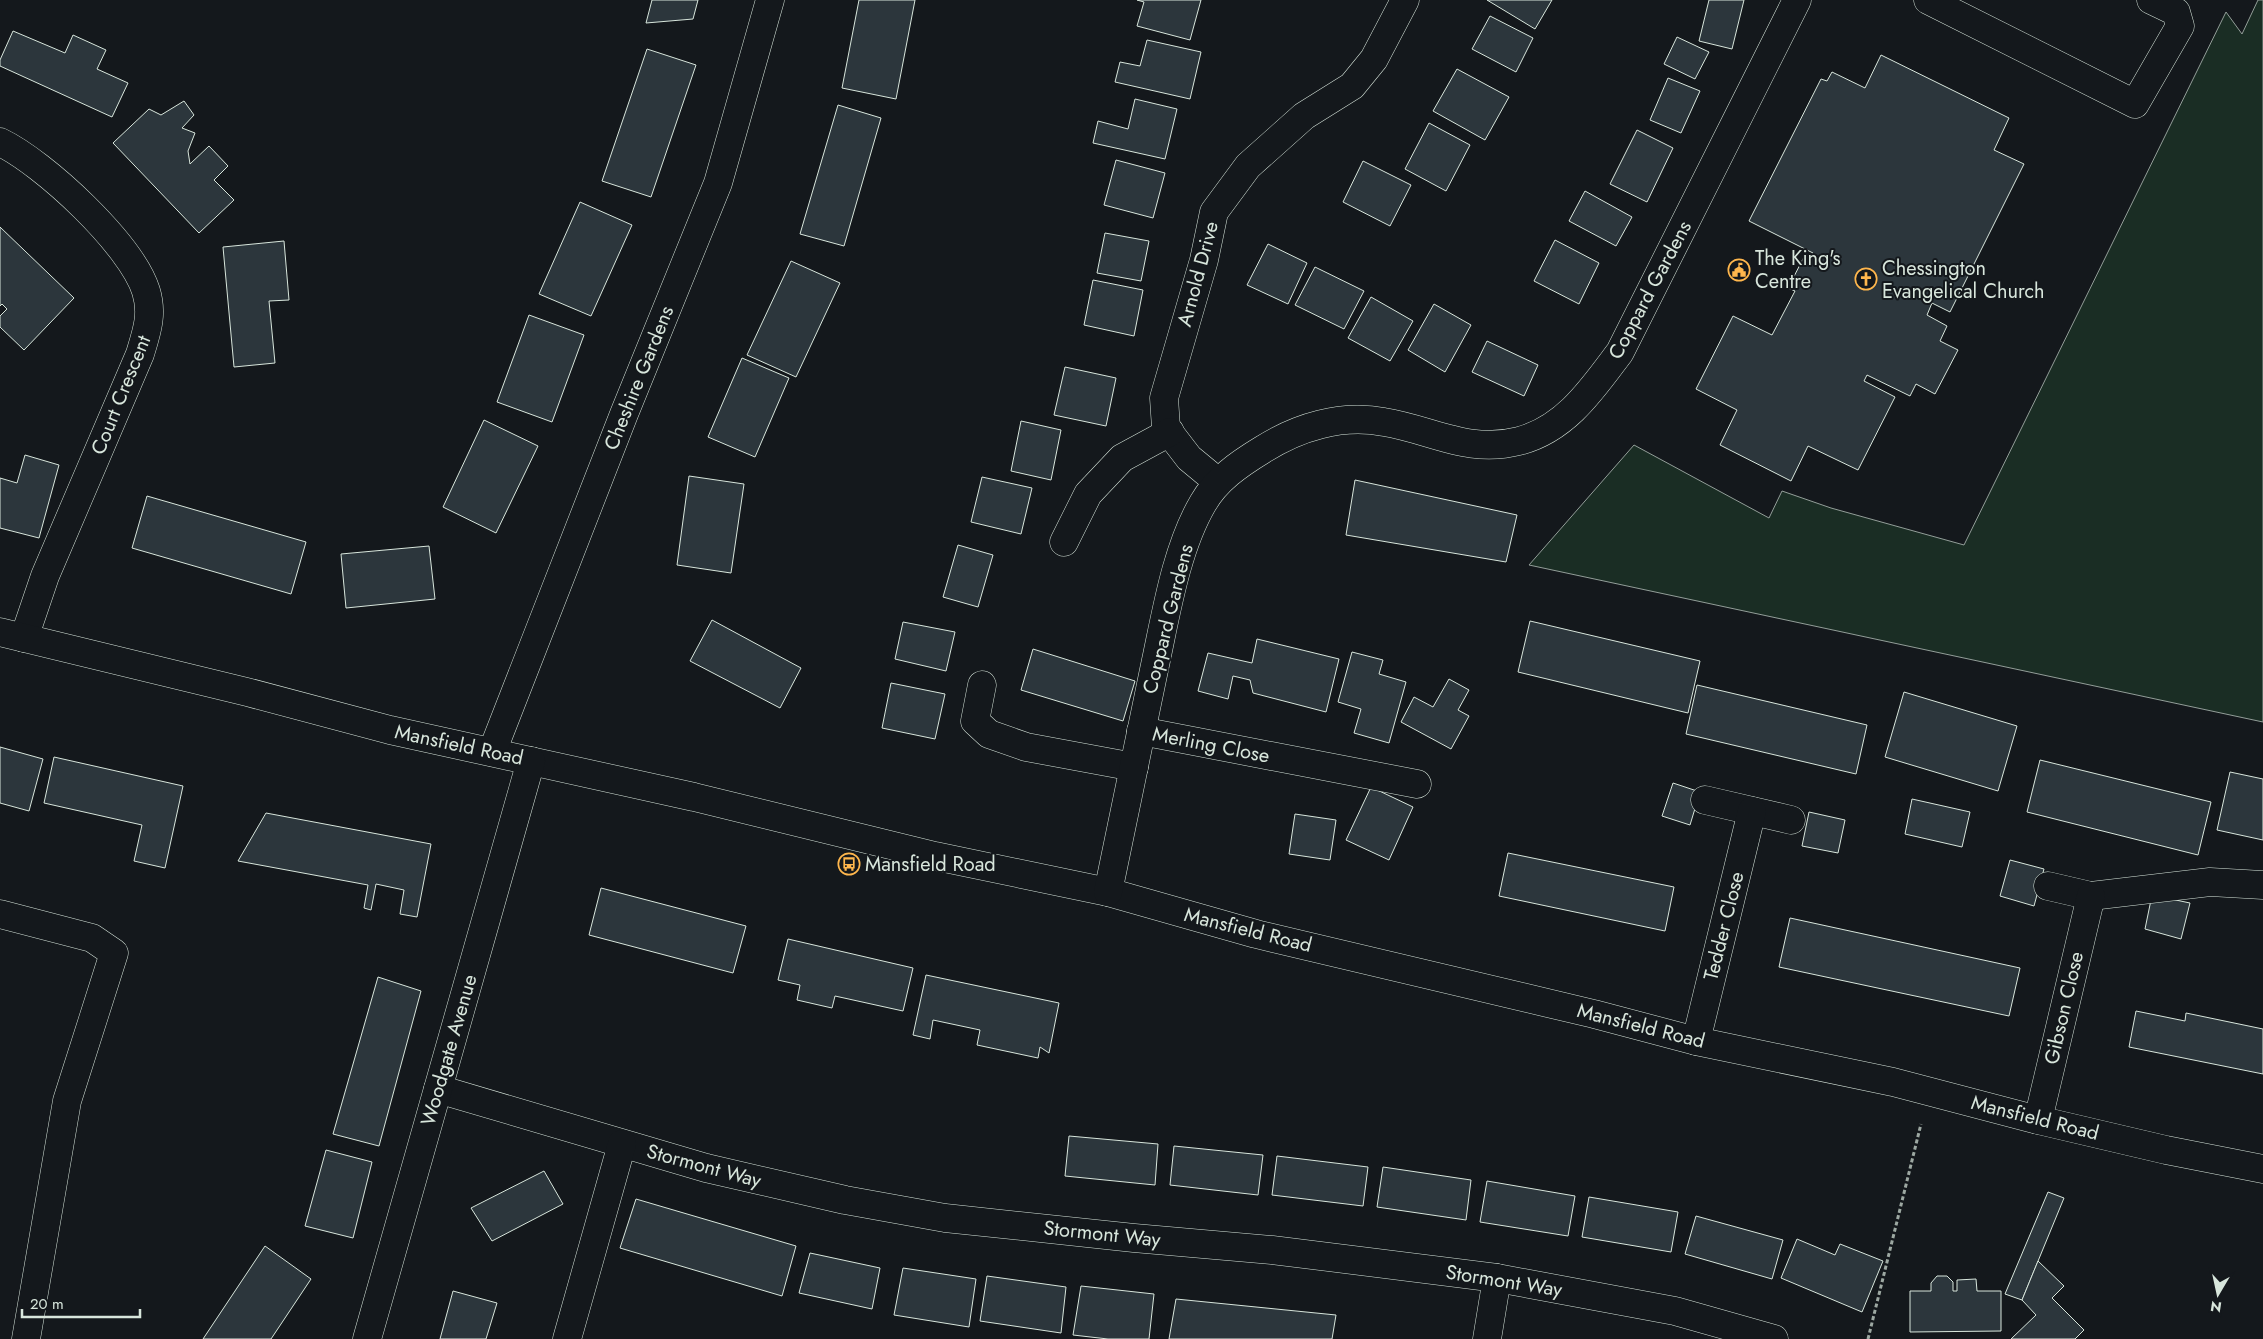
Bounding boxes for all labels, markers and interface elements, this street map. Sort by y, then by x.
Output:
street label: Coppard Gardens [1601,215,1699,365]
street label: Arnold Drive [1170,218,1226,330]
place label: The King's Centre [1755,244,1841,296]
place label: Chessington Evangelical Church [1882,254,2045,306]
public building icon: The King's Centre [1727,258,1751,282]
church icon: Chessington Evangelical Church [1854,267,1878,291]
street label: Cheshire Gardens [597,301,681,455]
street label: Court Crescent [84,331,158,459]
street label: Coppard Gardens [1135,541,1201,697]
street label: Mansfield Road [392,717,526,773]
street label: Merling Close [1150,719,1272,771]
place label: Mansfield Road [865,850,996,879]
bus stop icon: Mansfield Road [837,852,861,876]
street label: Tedder Close [1696,869,1752,983]
street label: Mansfield Road [1181,900,1315,960]
street label: Gibson Close [2037,949,2091,1067]
street label: Woodgate Avenue [414,971,484,1129]
street label: Mansfield Road [1574,996,1708,1056]
street label: Mansfield Road [1968,1088,2102,1148]
street label: Stormont Way [644,1137,765,1195]
street label: Stormont Way [1042,1213,1162,1255]
street label: Stormont Way [1444,1257,1564,1305]
north arrow [2193,1269,2243,1319]
scale bar [22,1286,140,1318]
text: 20 m [30,1293,64,1315]
text: N [2209,1296,2223,1318]

